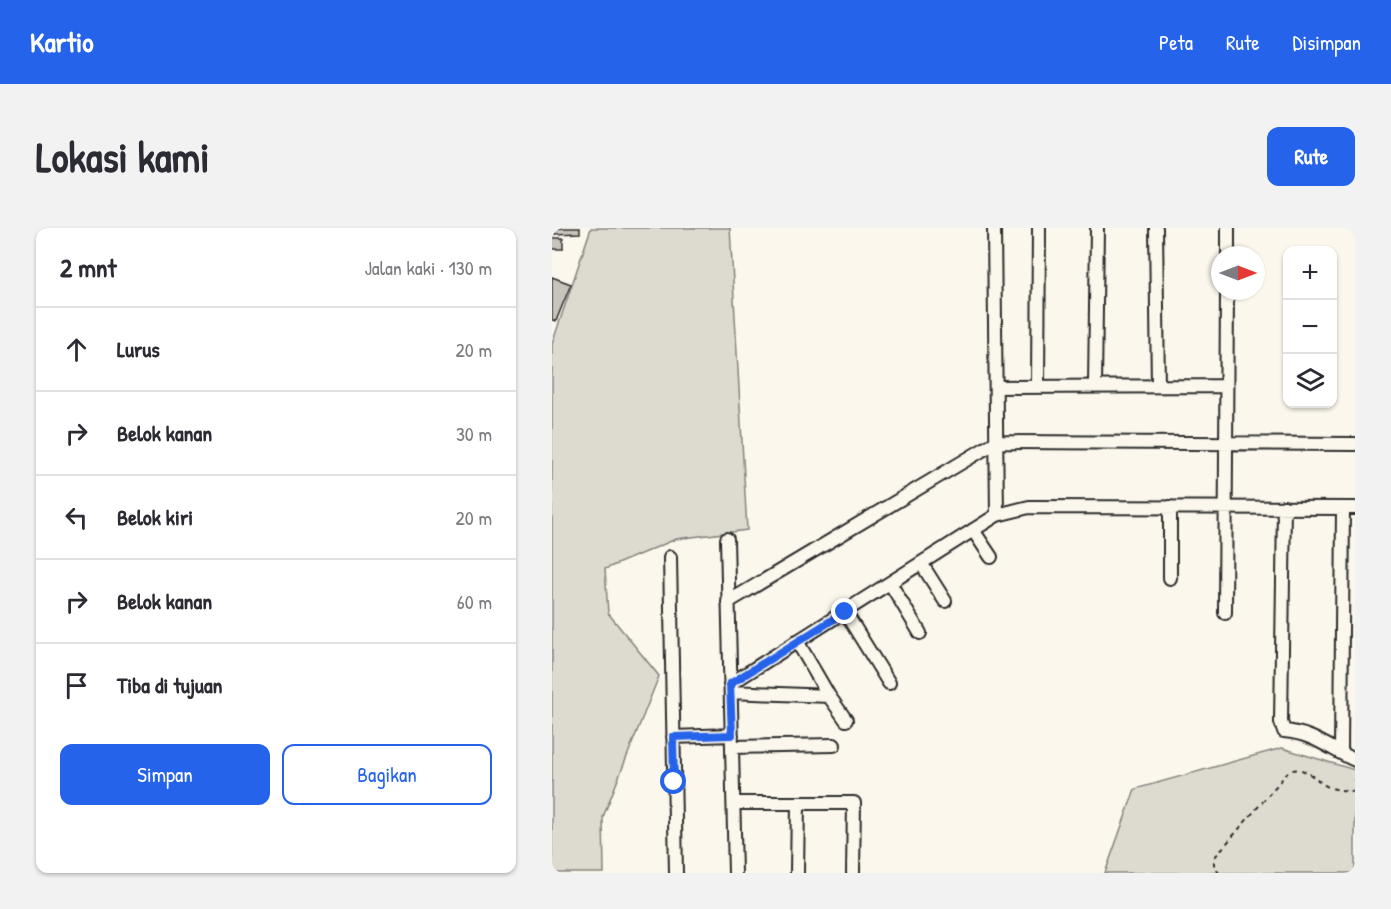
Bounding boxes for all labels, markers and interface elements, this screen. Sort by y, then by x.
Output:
text: Kartio [30,23,94,61]
text: Peta [1159,28,1193,57]
text: Rute [1226,28,1260,57]
text: Disimpan [1293,28,1361,57]
button: Rute [1267,127,1355,186]
text: Lokasi kami [36,128,210,185]
north arrow [1211,246,1265,300]
map controls [1283,246,1337,408]
button: + [1283,246,1337,300]
text: 2 mnt [60,250,117,285]
text: Jalan kaki · 130 m [364,254,492,281]
button: − [1283,300,1337,354]
icon: ahead [60,333,93,366]
text: Lurus [117,334,160,364]
text: 20 m [455,336,492,363]
button: layers [1283,354,1337,408]
icon: right [60,417,93,450]
text: Belok kanan [117,418,212,448]
text: 30 m [456,420,492,447]
icon: left [60,501,93,534]
text: Belok kiri [117,502,193,532]
text: 20 m [455,504,492,531]
icon: right [60,585,93,618]
text: Belok kanan [117,586,212,616]
text: 60 m [457,588,492,615]
route end [831,598,857,624]
icon: arrive [60,669,93,702]
text: Tiba di tujuan [117,670,222,700]
button: Simpan [60,744,270,805]
button: Bagikan [282,744,492,805]
route start [660,768,686,794]

